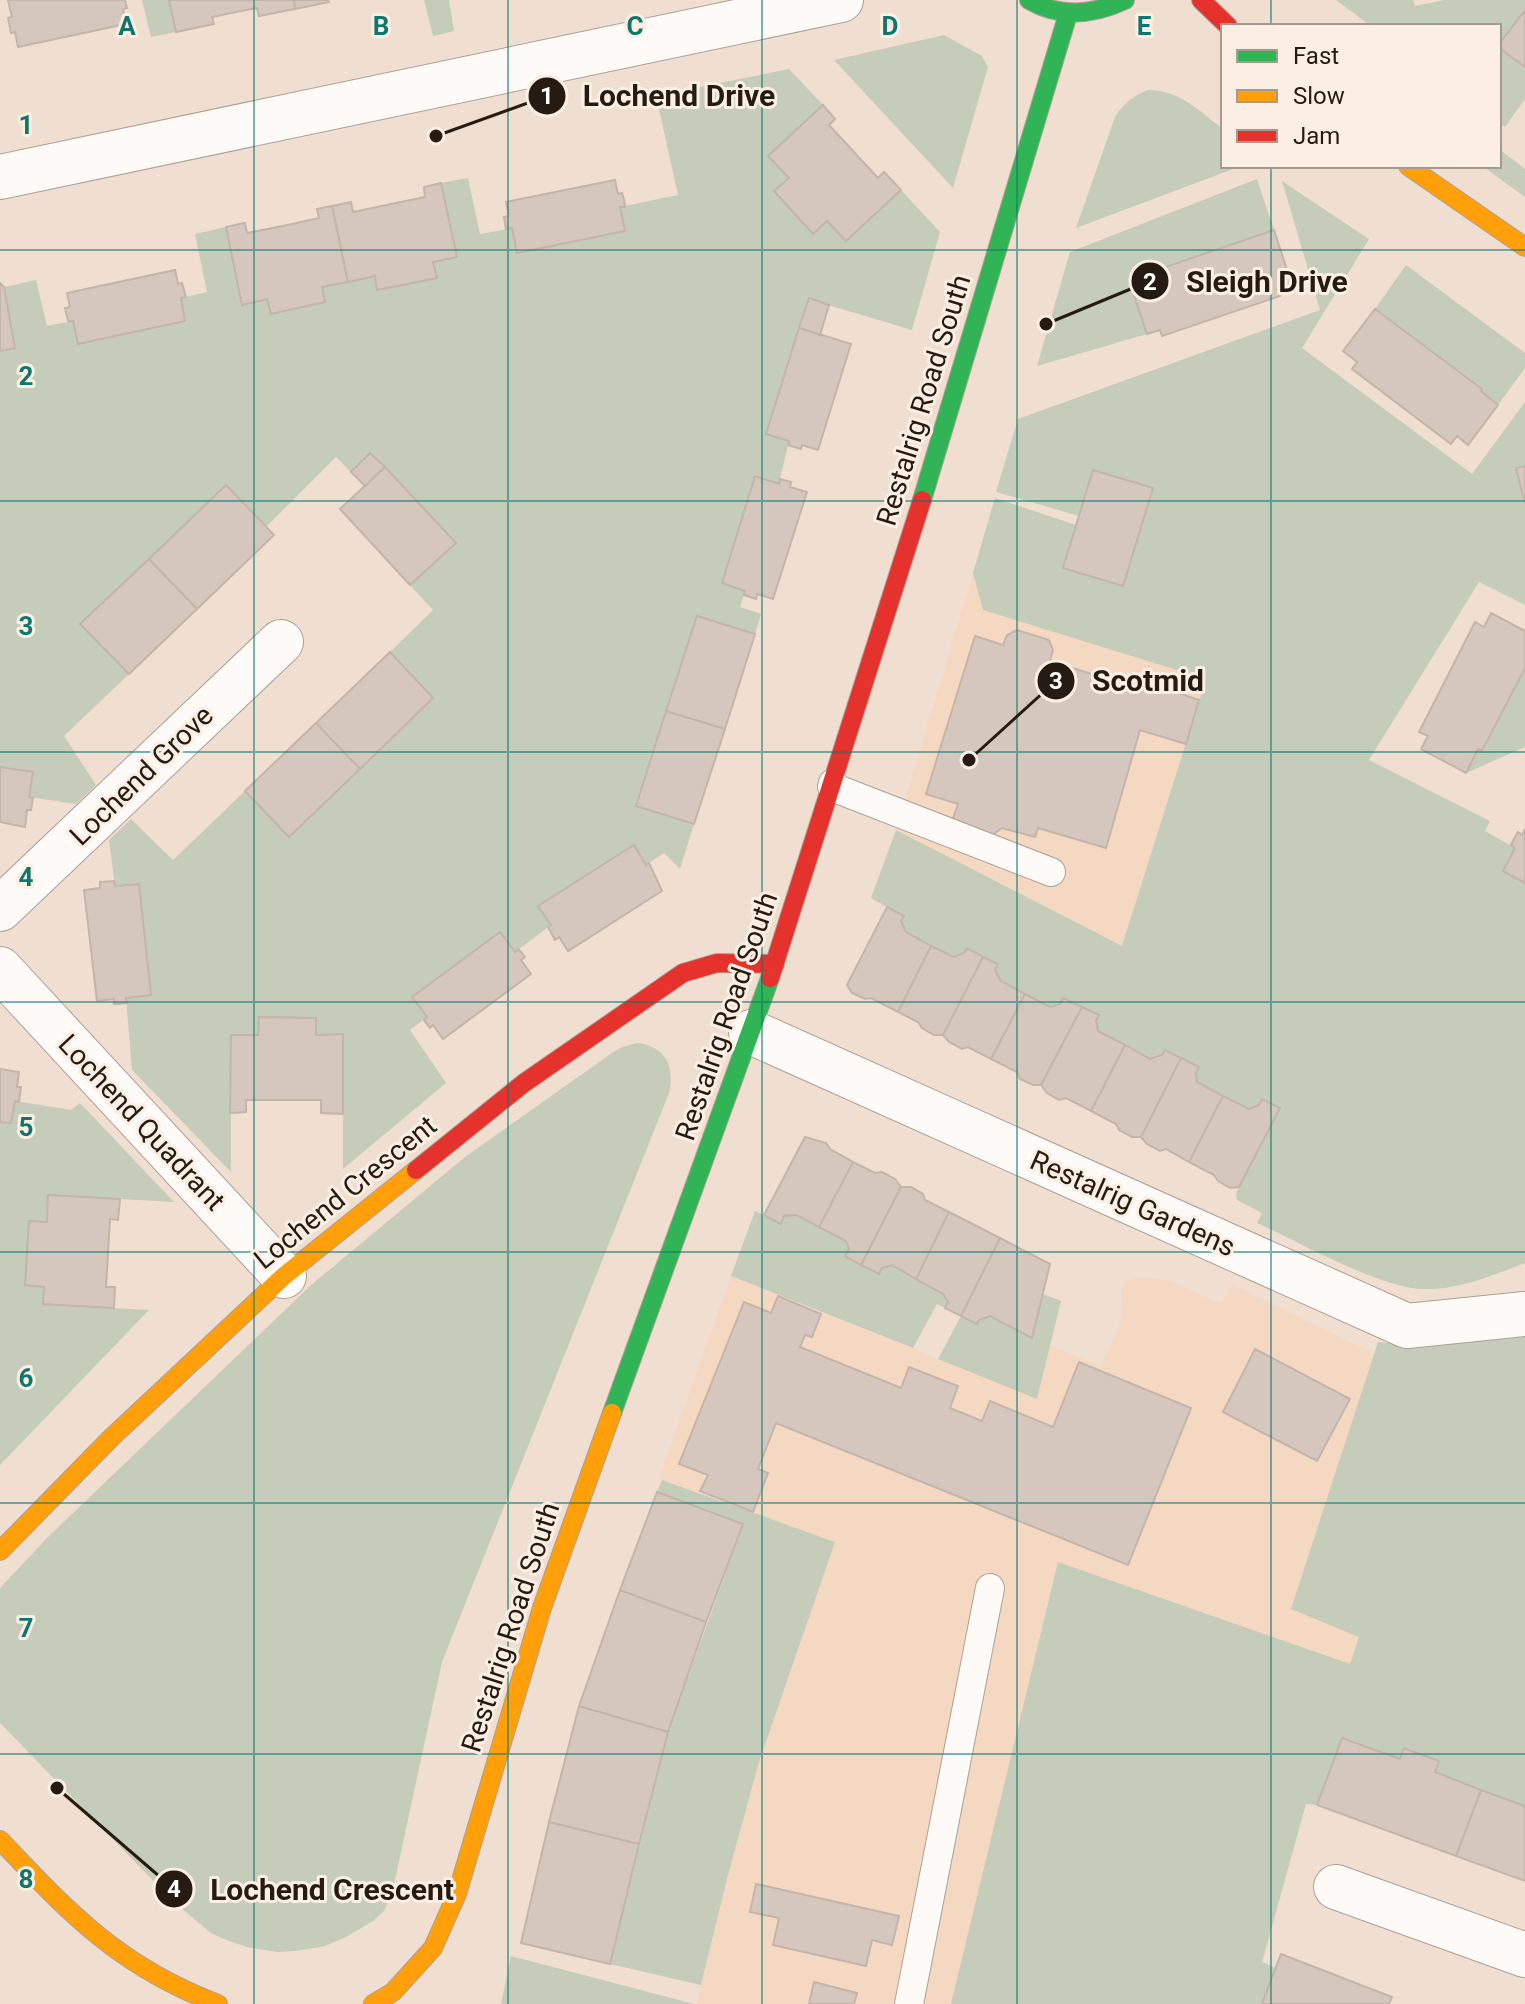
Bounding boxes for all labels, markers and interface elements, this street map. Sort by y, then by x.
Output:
text: A [118,11,136,41]
text: B [373,11,389,41]
text: C [626,11,644,41]
text: D [882,11,898,41]
text: E [1137,11,1152,41]
legend [1221,24,1501,168]
text: Fast [1293,42,1339,70]
callout: Lochend Drive [527,69,791,123]
text: Lochend Drive [583,78,775,113]
text: 1 [540,82,554,110]
text: Slow [1293,82,1345,110]
text: 1 [19,110,33,140]
text: Jam [1293,122,1340,150]
callout: Sleigh Drive [1130,254,1364,308]
text: Sleigh Drive [1186,264,1348,299]
text: 2 [1143,268,1157,296]
street label: Restalrig Road South [870,271,977,530]
text: 2 [19,361,33,391]
text: 3 [19,611,33,641]
callout: Scotmid [1036,654,1220,708]
text: Scotmid [1092,663,1204,698]
text: 3 [1049,667,1063,695]
street label: Lochend Grove [63,699,220,852]
text: 4 [19,862,34,892]
street label: Restalrig Road South [668,888,784,1145]
street label: Lochend Quadrant [52,1027,232,1217]
street label: Lochend Crescent [247,1109,443,1276]
text: 5 [19,1112,33,1142]
street label: Restalrig Gardens [1025,1143,1240,1263]
text: 6 [19,1363,34,1393]
street label: Restalrig Road South [455,1498,566,1756]
text: 7 [19,1613,33,1643]
callout: Lochend Crescent [154,1862,470,1916]
text: 8 [19,1864,33,1894]
text: Lochend Crescent [210,1872,454,1907]
text: 4 [167,1875,181,1903]

